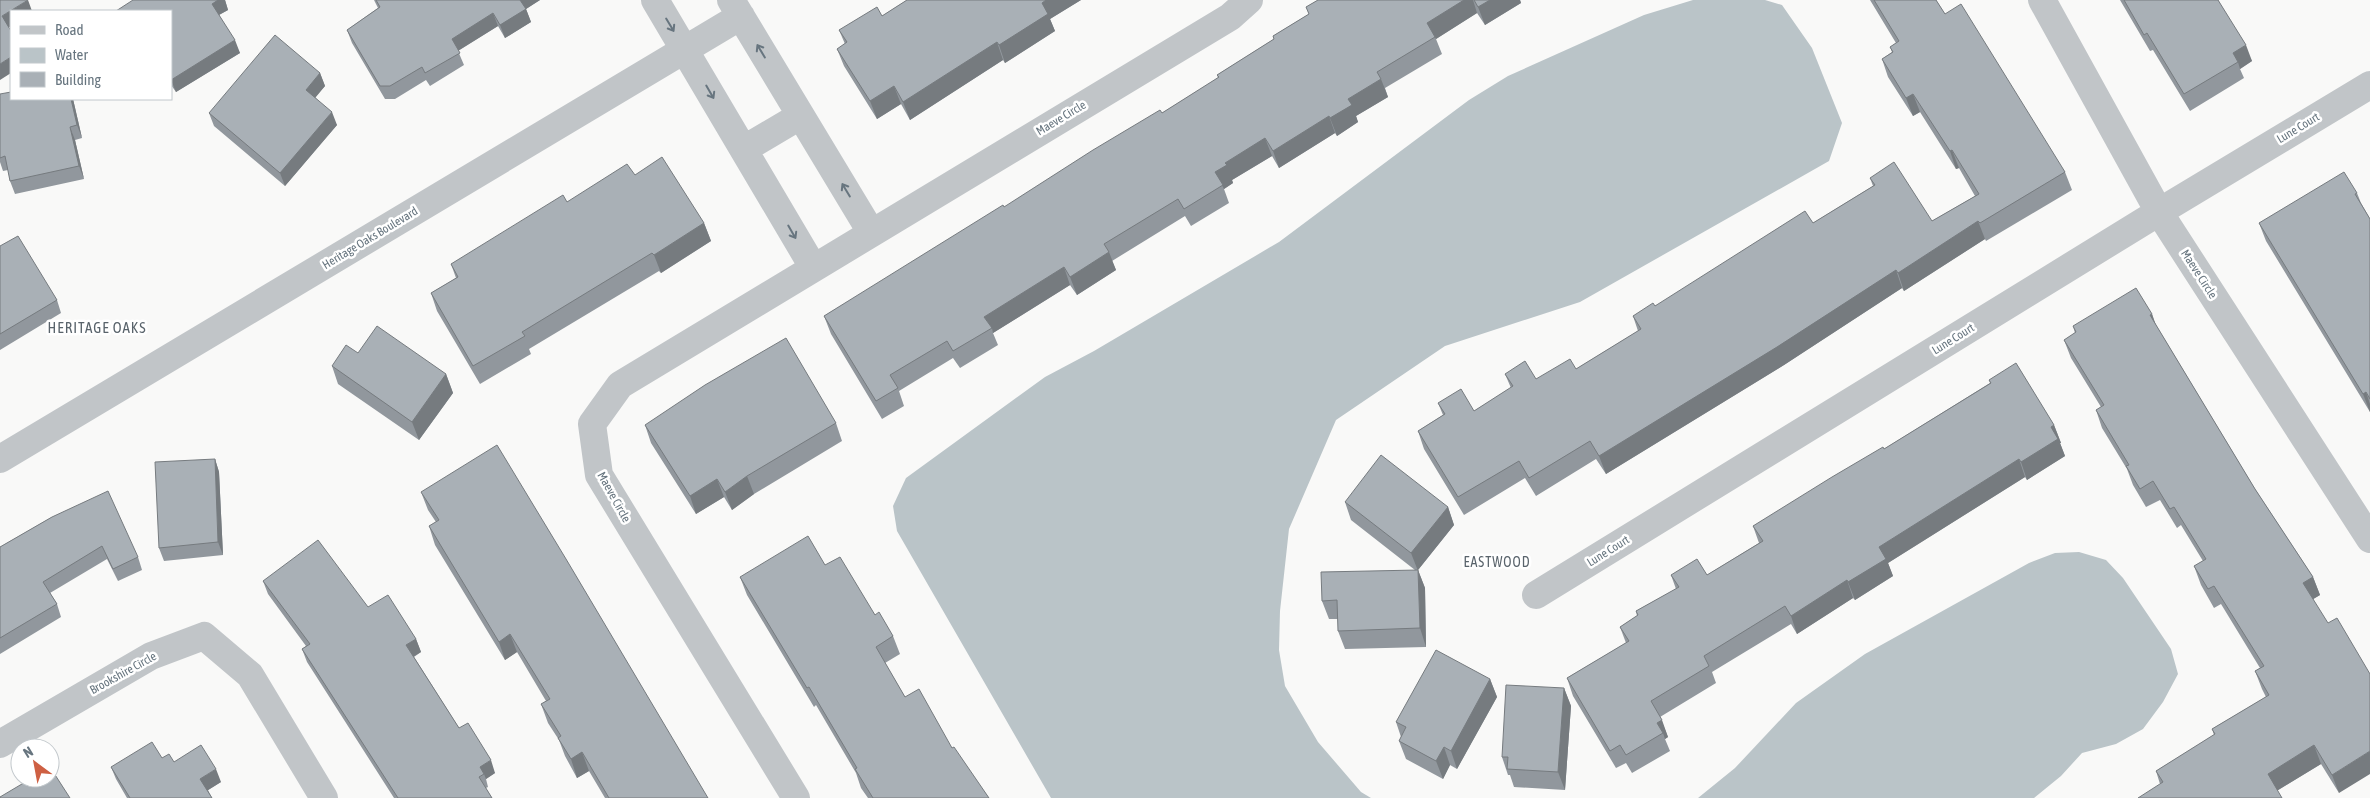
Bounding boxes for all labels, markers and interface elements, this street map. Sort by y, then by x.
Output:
legend [10,10,172,100]
one-way arrow [666,17,676,31]
text: Road [55,21,84,38]
one-way arrow [756,45,766,59]
text: Water [55,46,88,63]
text: Building [55,71,101,88]
one-way arrow [705,84,715,99]
street label: Maeve Circle [1034,98,1088,138]
street label: Lune Court [2274,110,2322,146]
one-way arrow [840,184,850,198]
street label: Heritage Oaks Boulevard [320,204,420,272]
one-way arrow [788,224,798,238]
street label: Maeve Circle [2178,247,2220,301]
district label: HERITAGE OAKS [48,319,146,336]
street label: Lune Court [1929,320,1977,357]
street label: Maeve Circle [594,469,634,525]
street label: Lune Court [1584,532,1632,569]
district label: EASTWOOD [1463,554,1531,570]
street label: Brookshire Circle [87,649,159,697]
north arrow [10,738,60,788]
text: N [20,743,36,761]

